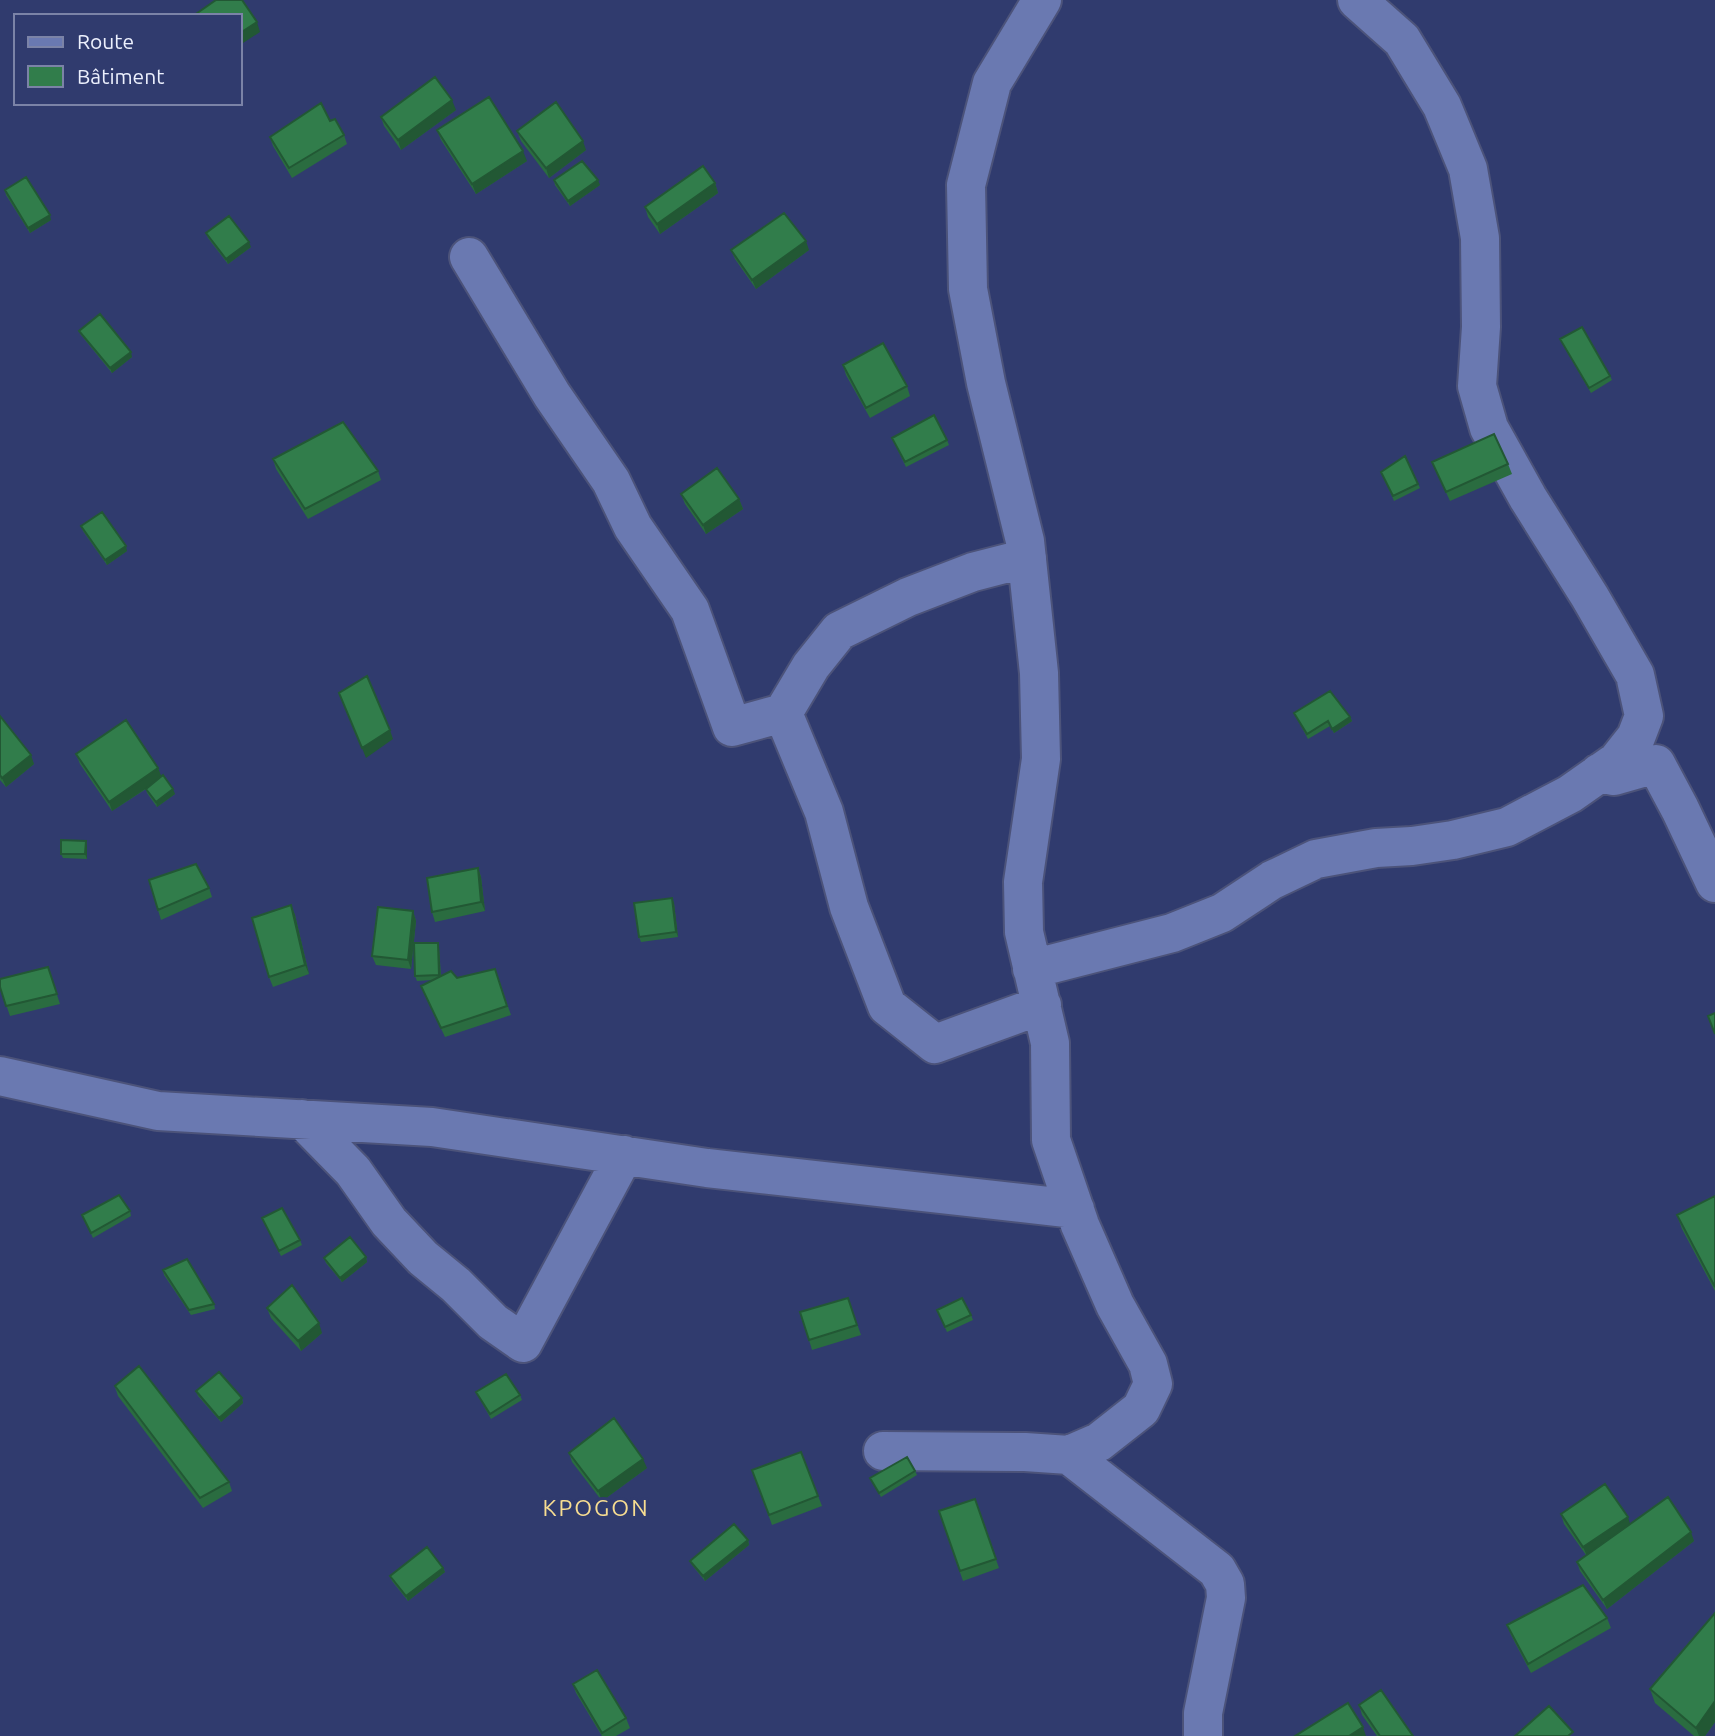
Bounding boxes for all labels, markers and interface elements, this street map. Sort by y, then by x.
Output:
legend [14,14,242,105]
text: Route [77,29,134,53]
text: Bâtiment [77,64,164,88]
district label: KPOGON [542,1495,650,1520]

